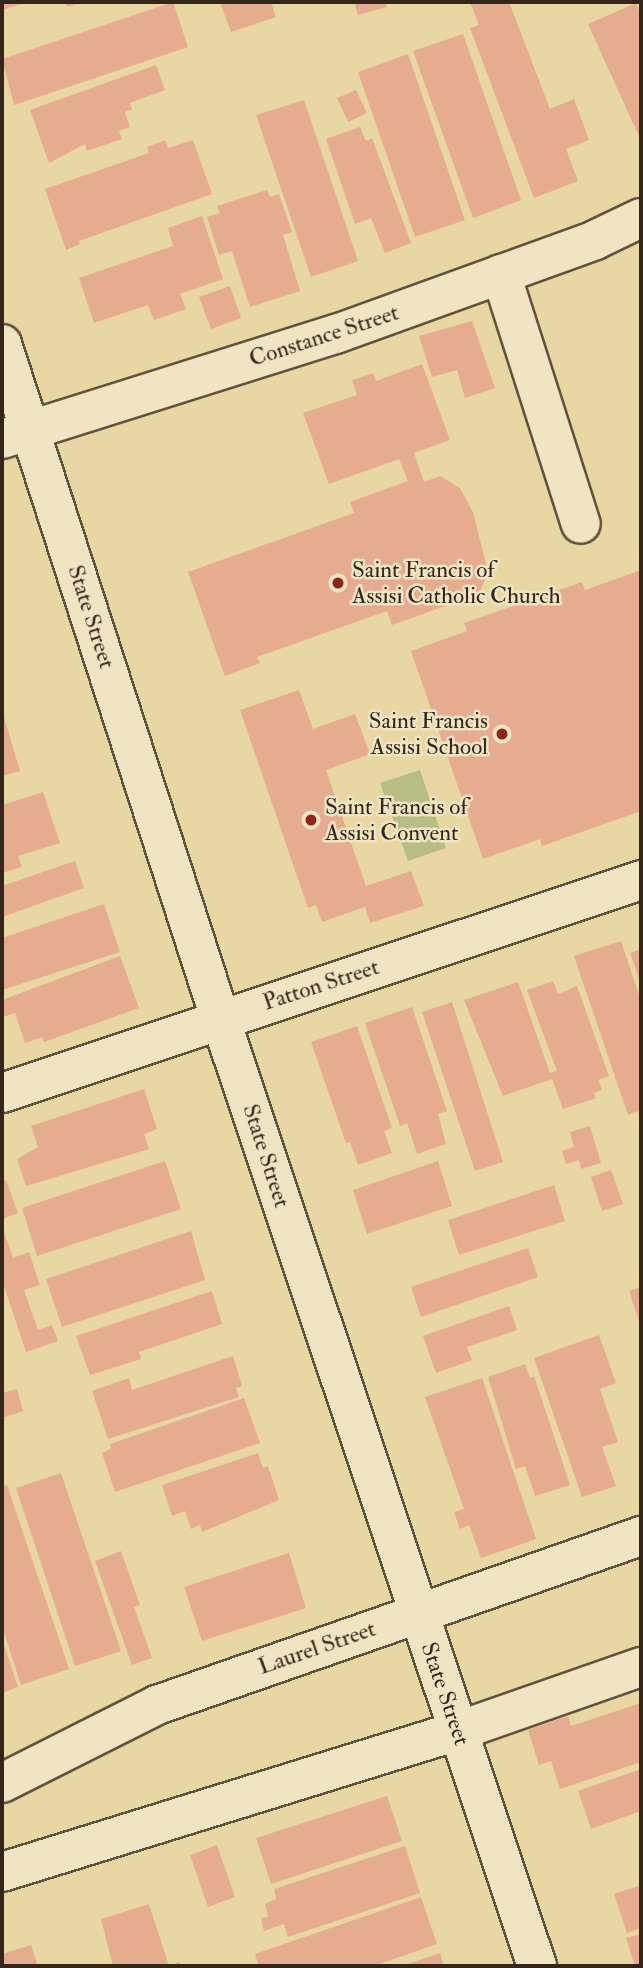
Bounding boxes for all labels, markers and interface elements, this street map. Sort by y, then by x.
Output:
street label: Constance Street [246,299,402,373]
place label: Saint Francis of Assisi Catholic Church [352,556,561,610]
street label: State Street [61,562,121,672]
marker: Saint Francis of Assisi Catholic Church [330,575,346,591]
place label: Saint Francis Assisi School [369,707,488,761]
marker: Saint Francis Assisi School [494,726,510,742]
place label: Saint Francis of Assisi Convent [325,793,468,847]
marker: Saint Francis of Assisi Convent [303,812,319,828]
street label: Patton Street [259,953,383,1017]
street label: State Street [236,1101,296,1211]
street label: Laurel Street [255,1615,379,1681]
street label: State Street [415,1639,475,1749]

